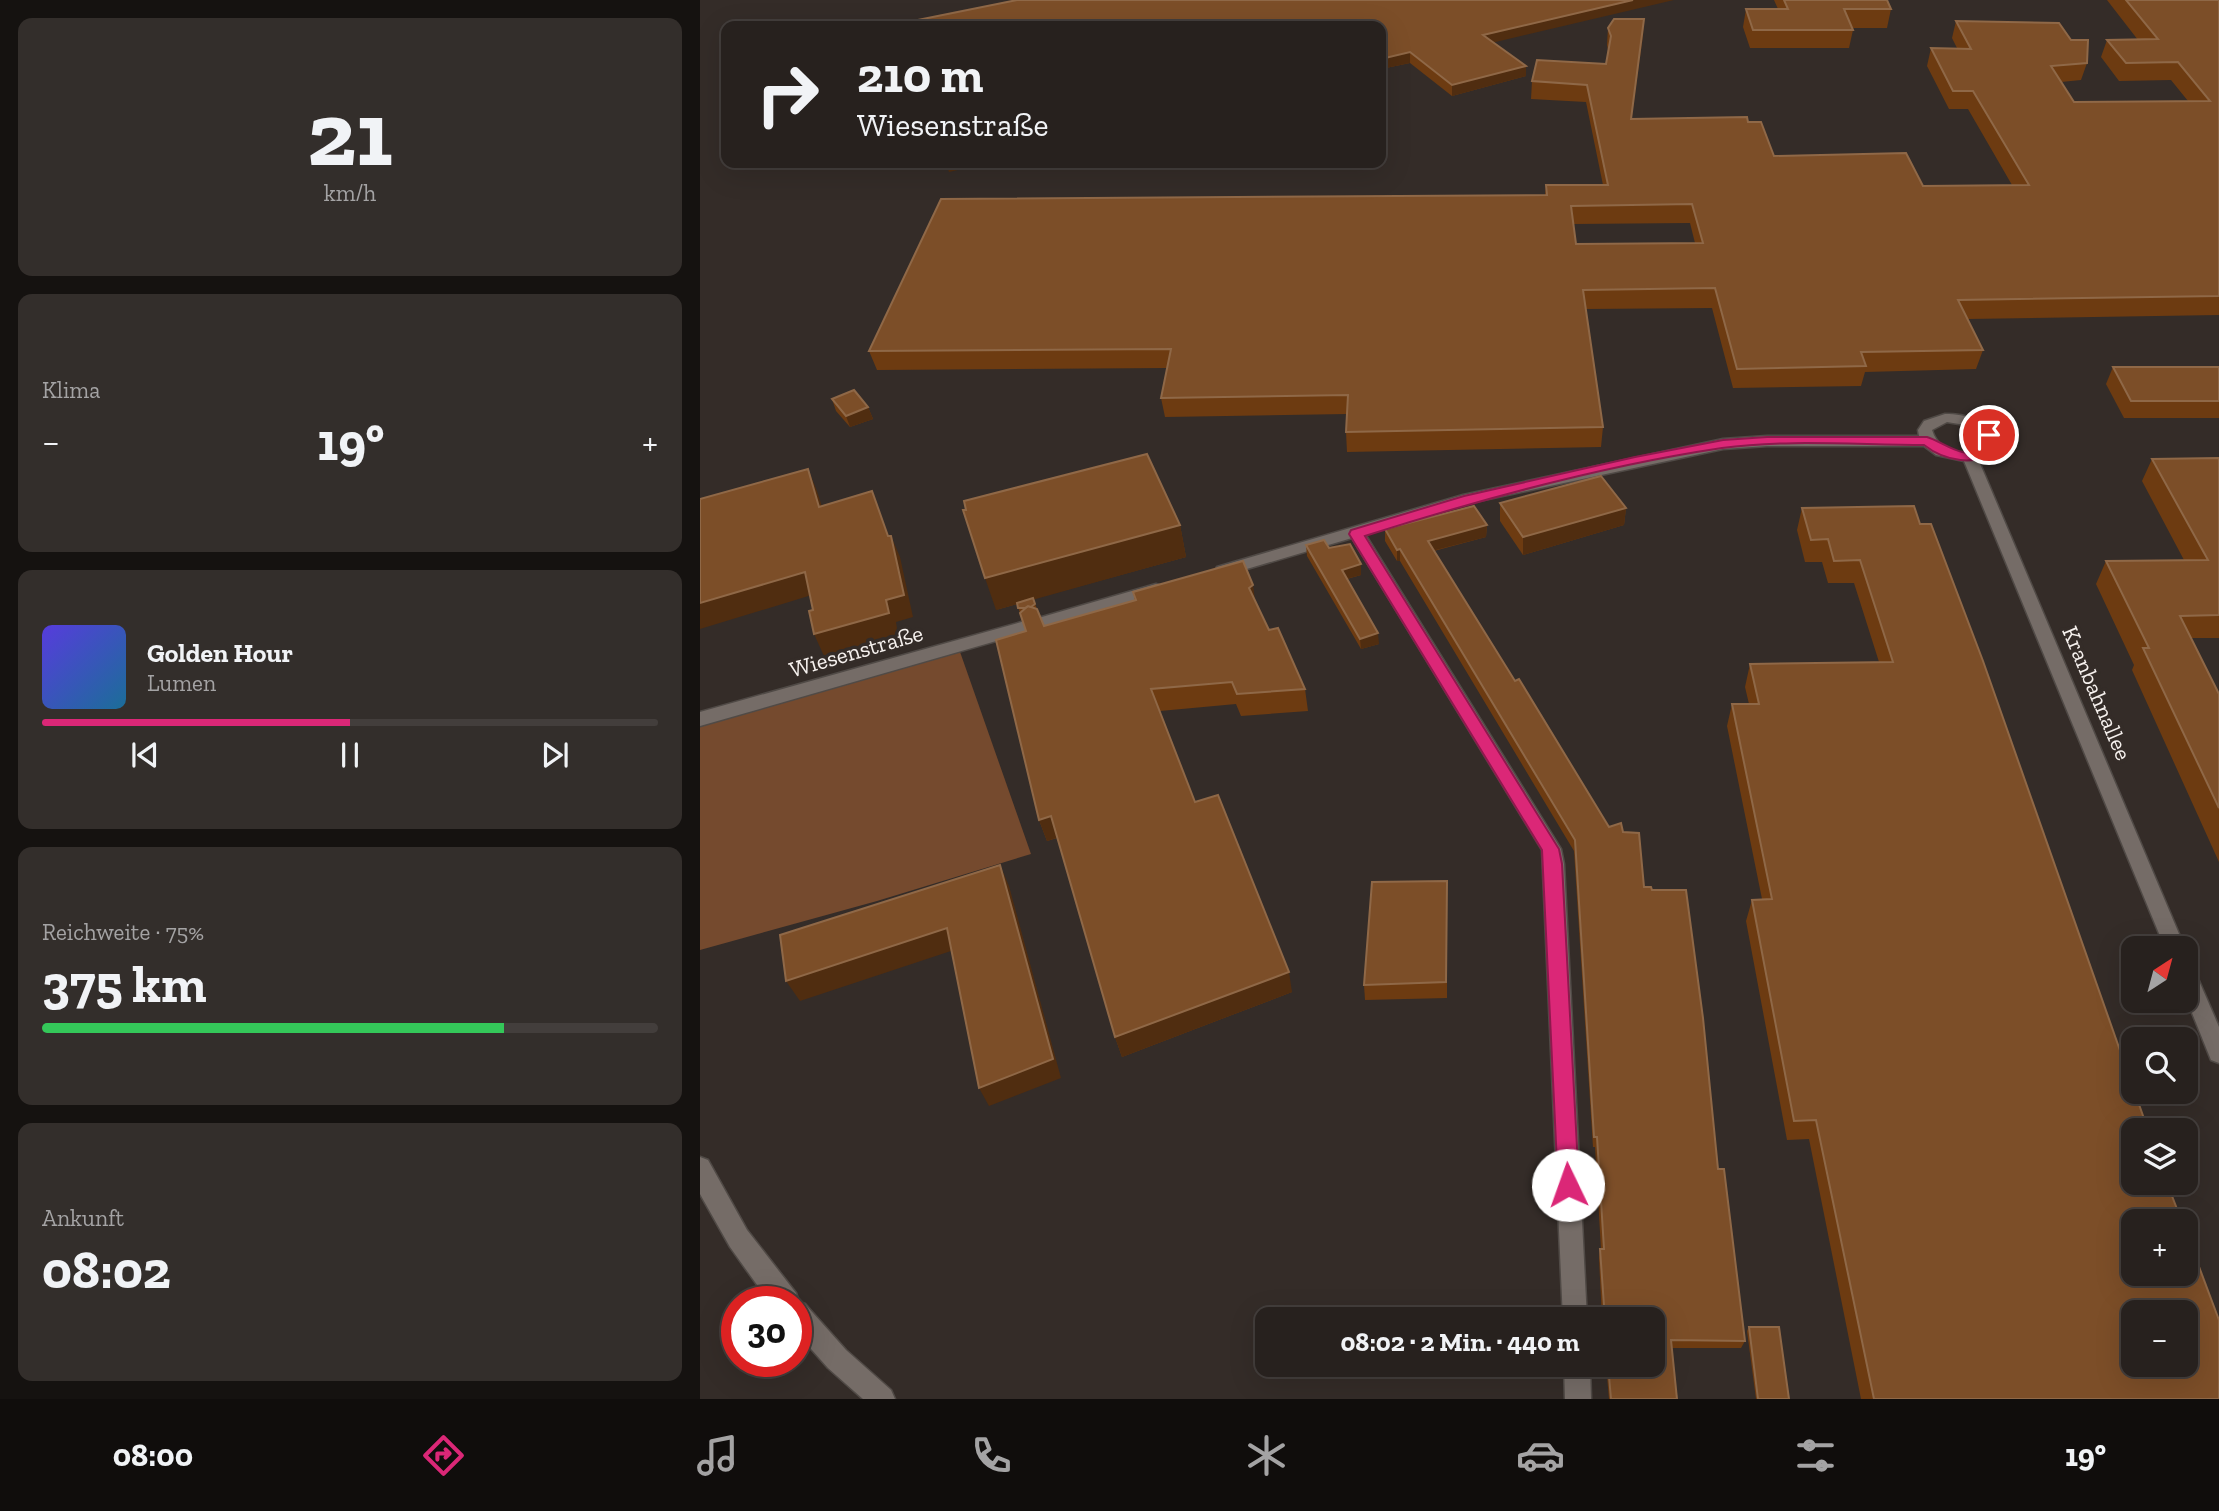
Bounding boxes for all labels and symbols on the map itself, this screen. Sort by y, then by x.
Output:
pin [1959,405,2019,465]
street label: Wiesenstraße [786,619,926,683]
street label: Kranbahnallee [2056,622,2138,764]
north arrow [2121,936,2198,1013]
position arrow [1531,1148,1605,1222]
speed limit sign: 30 [721,1286,812,1377]

